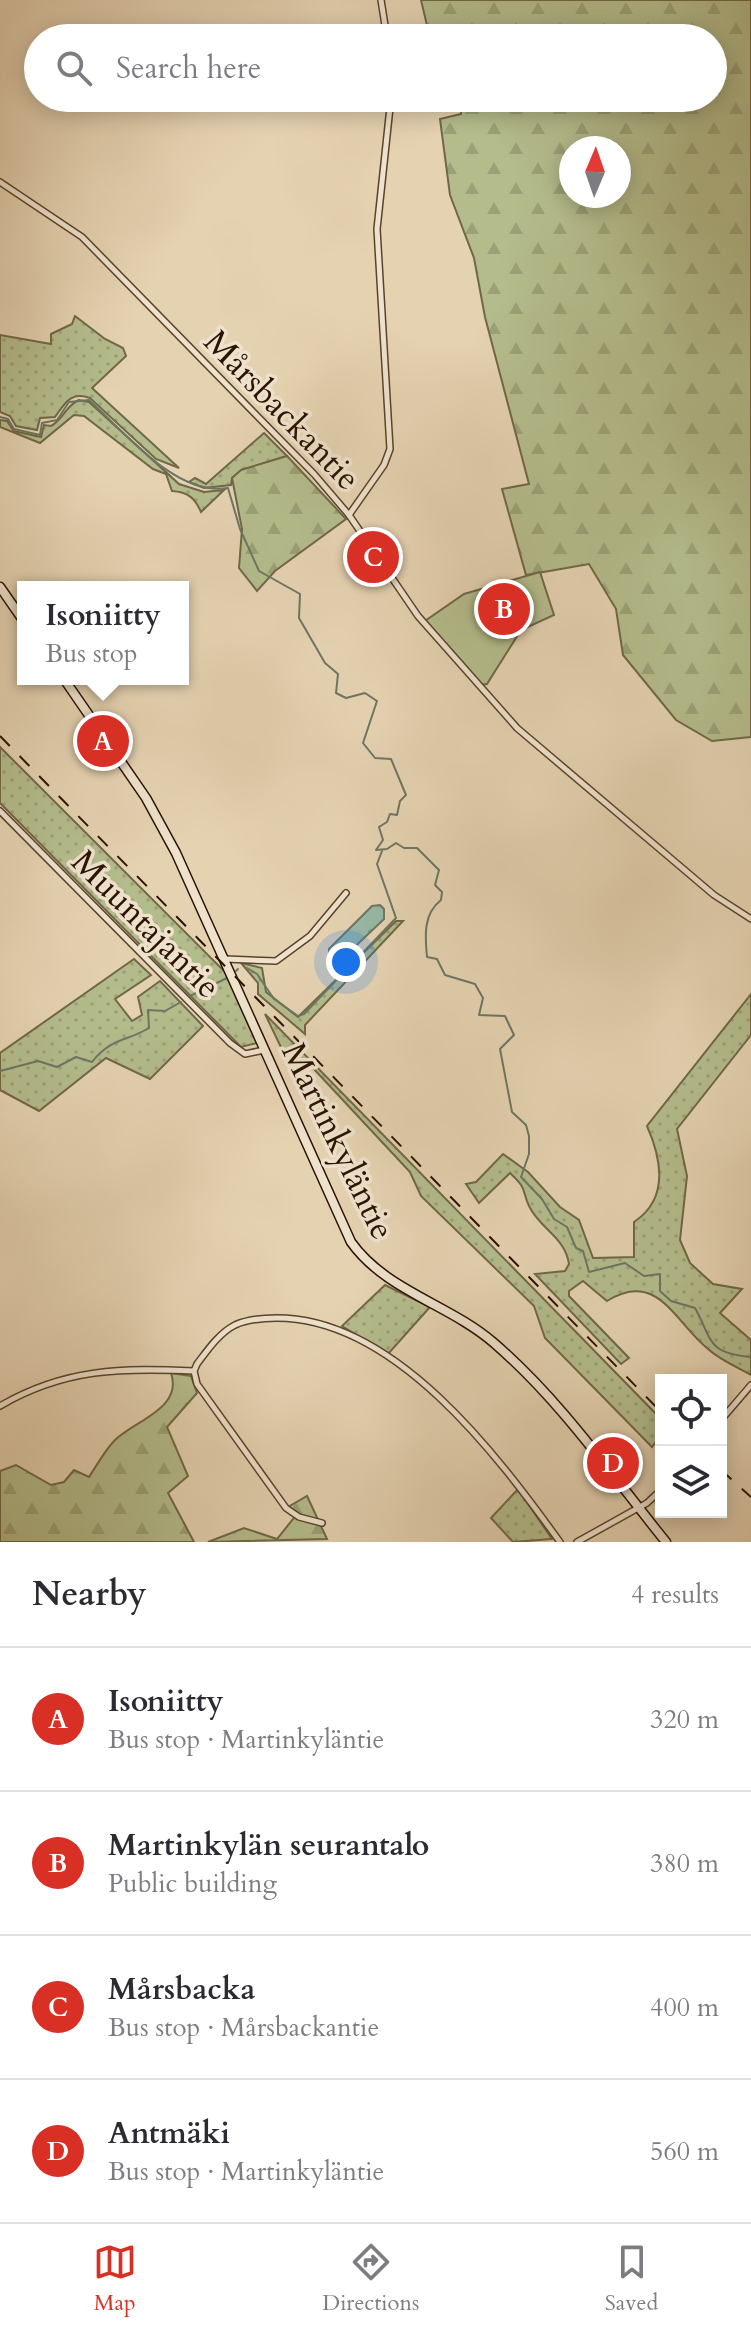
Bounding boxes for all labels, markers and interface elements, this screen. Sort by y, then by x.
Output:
search box [24,24,727,112]
icon: search [52,46,96,90]
text: Search here [116,48,261,89]
north arrow [559,136,631,208]
street label: Mårsbackantie [194,320,370,500]
pin: C [347,527,399,587]
pin: B [478,579,530,639]
popup [17,581,189,685]
text: Isoniitty [45,595,161,636]
text: Bus stop [45,636,138,671]
pin: A [77,711,129,771]
street label: Muuntajantie [61,839,231,1009]
your location [326,942,366,982]
street label: Martinkyläntie [271,1035,405,1247]
map controls [655,1374,727,1518]
button: locate [655,1374,727,1446]
pin: D [587,1433,639,1493]
button: layers [655,1446,727,1518]
text: Nearby [32,1571,147,1617]
text: 4 results [631,1577,719,1612]
text: Isoniitty [108,1681,223,1722]
text: A [48,1702,68,1737]
text: 320 m [650,1702,719,1737]
text: Bus stop · Martinkyläntie [108,1722,384,1757]
text: Martinkylän seurantalo [108,1825,429,1866]
text: B [49,1846,67,1881]
text: 380 m [650,1846,719,1881]
text: Public building [108,1866,277,1901]
text: Mårsbacka [108,1969,255,2010]
text: C [48,1990,68,2025]
text: 400 m [650,1990,719,2025]
text: Bus stop · Mårsbackantie [108,2010,379,2045]
text: Antmäki [108,2113,230,2154]
text: D [47,2134,69,2169]
text: 560 m [650,2134,719,2169]
text: Bus stop · Martinkyläntie [108,2154,384,2189]
tab: Map [93,2240,137,2318]
tab: Directions [322,2240,419,2318]
tab: Saved [605,2240,658,2318]

